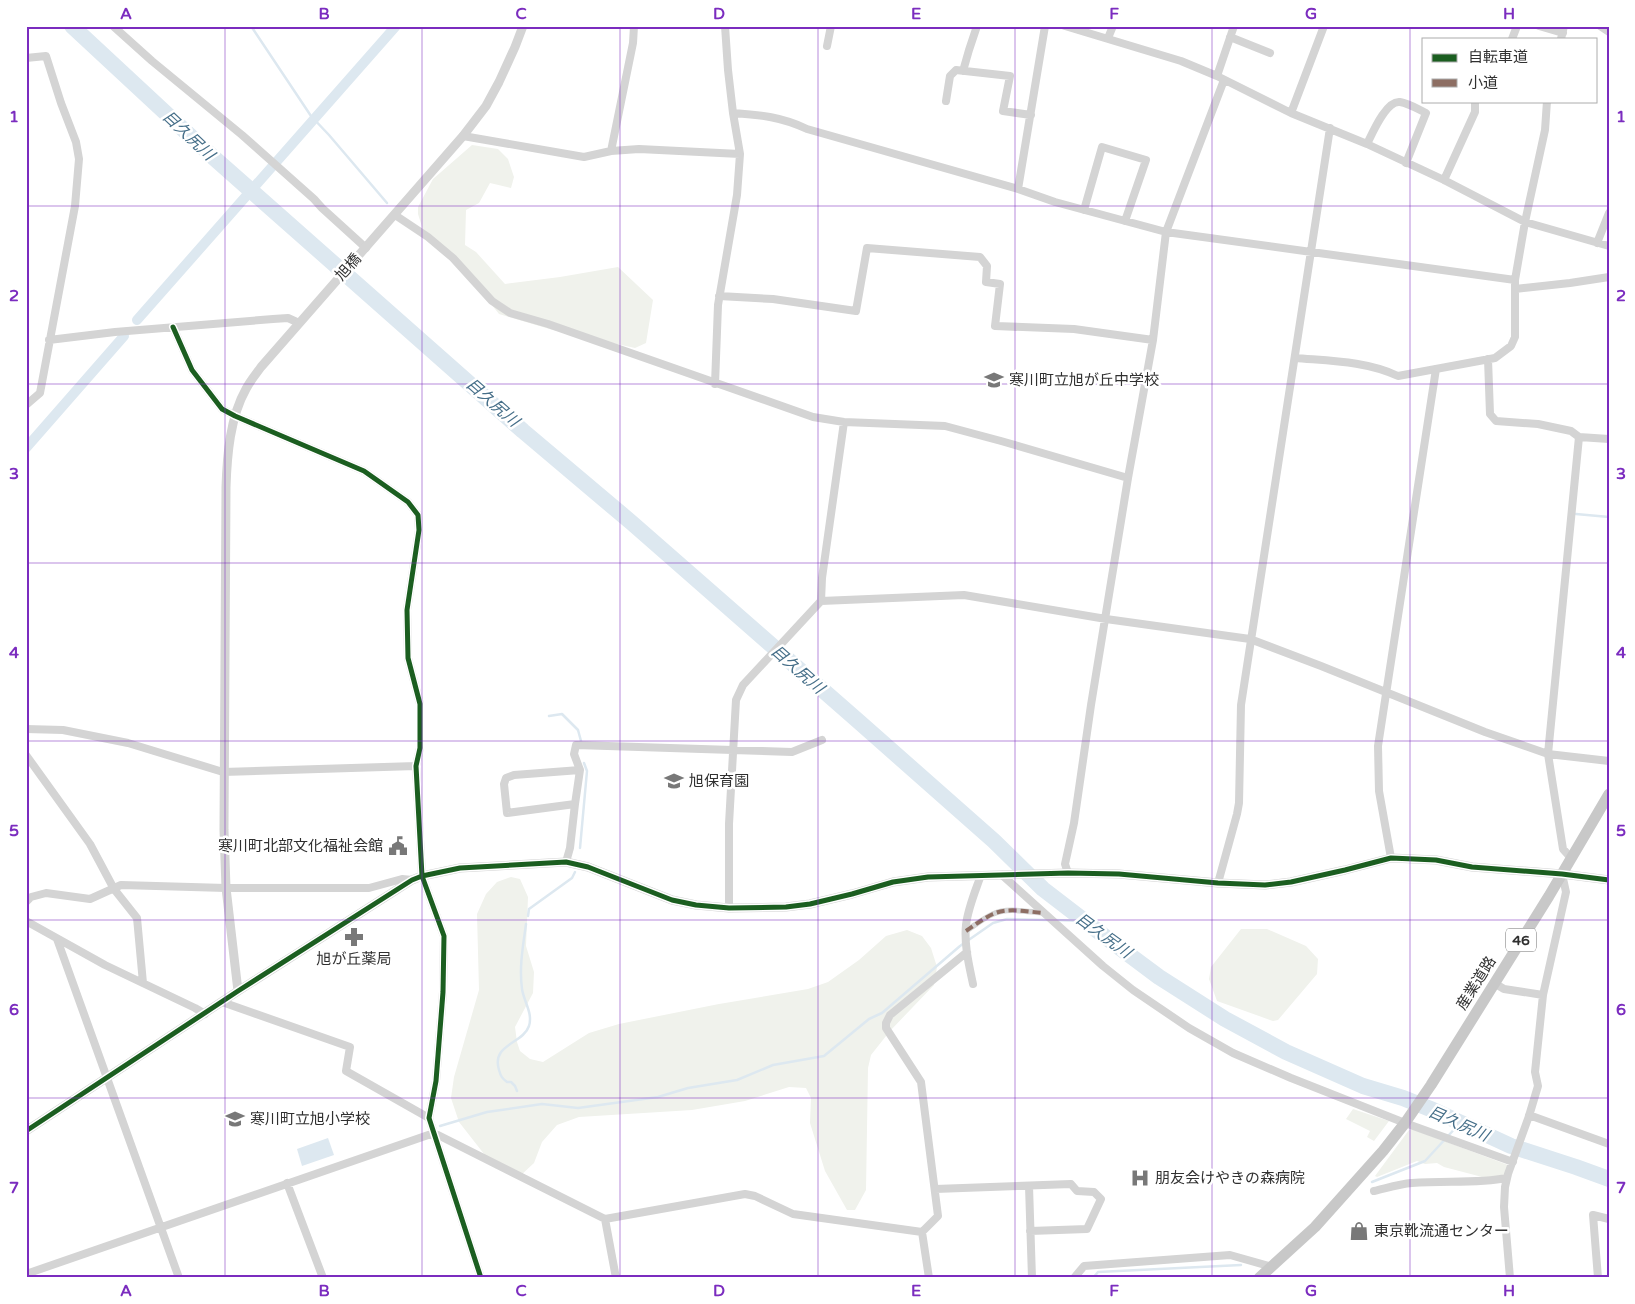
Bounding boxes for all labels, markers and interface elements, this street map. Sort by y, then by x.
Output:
text: A [120,4,132,24]
text: B [318,4,330,24]
text: C [515,4,527,24]
text: D [713,4,725,24]
text: E [911,4,921,24]
text: F [1109,4,1119,24]
text: G [1305,4,1317,24]
text: H [1503,4,1515,24]
legend [1422,38,1598,102]
text: 自転車道 [1468,48,1528,66]
text: 小道 [1468,74,1498,92]
text: 1 [9,107,19,127]
water label: 目久尻川 [158,107,220,166]
text: 1 [1616,107,1626,127]
street label: 旭橋 [331,250,365,284]
text: 2 [9,286,19,306]
text: 2 [1616,286,1626,306]
school or university icon: 寒川町立旭が丘中学校 [983,369,1005,391]
place label: 寒川町立旭が丘中学校 [1009,371,1159,389]
water label: 目久尻川 [462,374,525,433]
text: 3 [9,464,19,484]
text: 3 [1616,464,1626,484]
water label: 目久尻川 [767,641,830,700]
text: 4 [9,643,19,663]
text: 4 [1616,643,1626,663]
school or university icon: 旭保育園 [663,770,685,792]
place label: 旭保育園 [689,772,749,790]
text: 5 [9,821,19,841]
text: 5 [1616,821,1626,841]
public building icon: 寒川町北部文化福祉会館 [387,835,409,857]
place label: 寒川町北部文化福祉会館 [218,837,383,855]
water label: 目久尻川 [1072,909,1137,964]
pharmacy icon: 旭が丘薬局 [343,926,365,948]
road number: 46 [1506,928,1536,952]
place label: 旭が丘薬局 [316,950,392,968]
street label: 産業道路 [1452,953,1500,1013]
text: 6 [9,1000,19,1020]
text: 6 [1616,1000,1626,1020]
water label: 目久尻川 [1425,1102,1494,1147]
school or university icon: 寒川町立旭小学校 [224,1108,246,1130]
place label: 寒川町立旭小学校 [250,1110,370,1128]
hospital icon: 朋友会けやきの森病院 [1129,1167,1151,1189]
place label: 朋友会けやきの森病院 [1155,1169,1305,1187]
text: 7 [9,1178,19,1198]
text: 7 [1616,1178,1626,1198]
shop icon: 東京靴流通センター [1348,1220,1370,1242]
place label: 東京靴流通センター [1374,1222,1509,1240]
text: A [120,1281,132,1301]
text: B [318,1281,330,1301]
text: C [515,1281,527,1301]
text: D [713,1281,725,1301]
text: E [911,1281,921,1301]
text: F [1109,1281,1119,1301]
text: G [1305,1281,1317,1301]
text: H [1503,1281,1515,1301]

